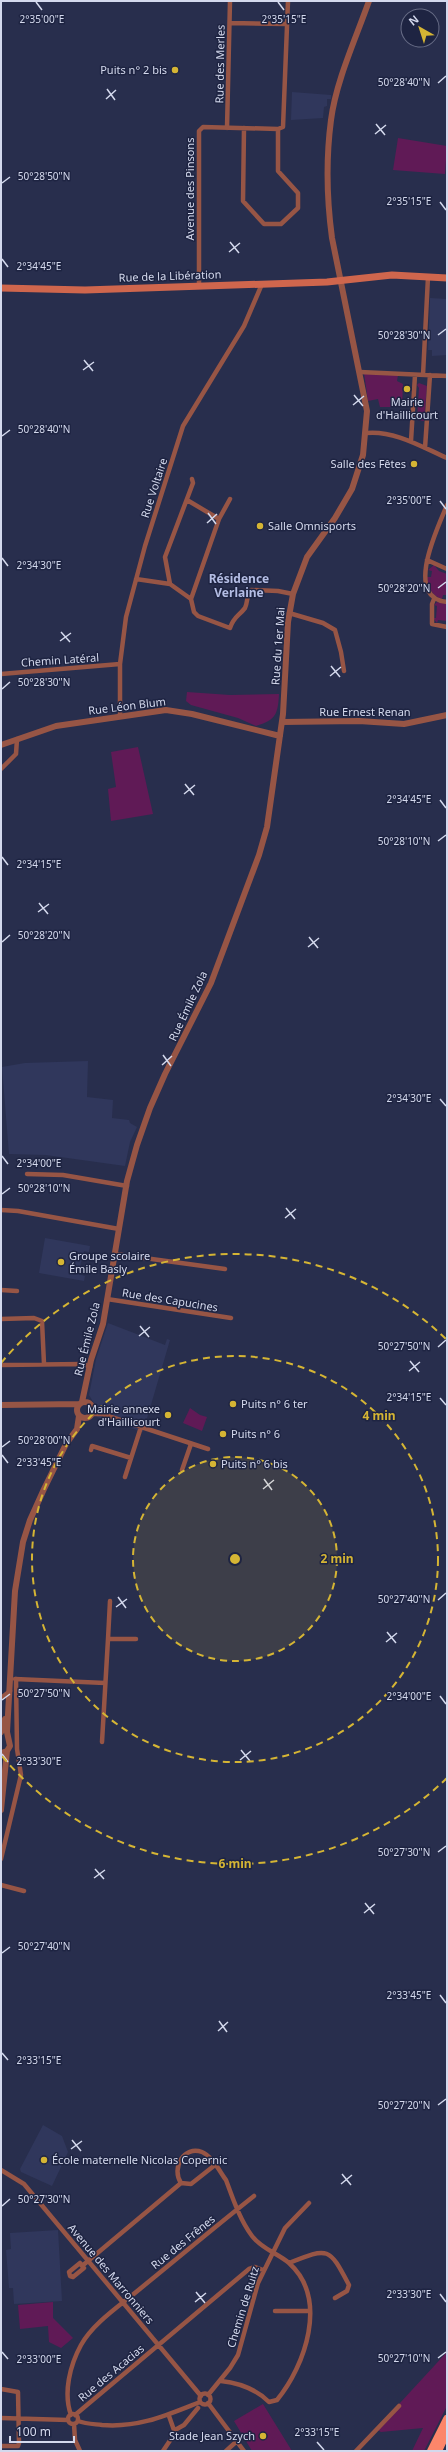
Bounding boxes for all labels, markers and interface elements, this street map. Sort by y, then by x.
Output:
north arrow [400,8,440,48]
text: N [405,11,422,28]
text: 2°35'00"E [20,12,64,26]
text: 2°35'15"E [262,12,306,26]
street label: Rue des Merles [211,24,228,104]
place label: Puits n° 2 bis [100,62,167,77]
marker: Puits n° 2 bis [170,65,180,75]
text: 50°28'40"N [378,75,430,89]
street label: Avenue des Pinsons [182,138,197,240]
text: 50°28'50"N [18,169,70,183]
text: 2°35'15"E [387,194,431,208]
text: 2°34'45"E [17,259,61,273]
street label: Rue de la Libération [118,266,222,285]
text: 50°28'30"N [378,328,430,342]
marker: Mairie d'Haillicourt [402,384,412,394]
place label: Mairie d'Haillicourt [376,394,438,422]
text: 50°28'40"N [18,422,70,436]
street label: Rue Voltaire [137,456,170,520]
place label: Salle des Fêtes [331,456,406,471]
marker: Salle des Fêtes [409,459,419,469]
text: 2°35'00"E [387,493,431,507]
place label: Salle Omnisports [268,518,356,533]
marker: Salle Omnisports [255,521,265,531]
text: 2°34'30"E [17,558,61,572]
district label: Résidence Verlaine [209,570,269,601]
text: 50°28'20"N [378,581,430,595]
street label: Rue du 1er Mai [267,607,288,685]
street label: Chemin Latéral [20,649,99,670]
text: 50°28'30"N [18,675,70,689]
street label: Rue Léon Blum [87,693,167,718]
street label: Rue Ernest Renan [319,704,411,719]
text: 2°34'45"E [387,792,431,806]
text: 50°28'10"N [378,834,430,848]
text: 2°34'15"E [17,857,61,871]
text: 50°28'20"N [18,928,70,942]
street label: Rue Émile Zola [165,968,210,1043]
text: 2°34'30"E [387,1091,431,1105]
text: 2°34'00"E [17,1156,61,1170]
text: 50°28'10"N [18,1181,70,1195]
place label: Groupe scolaire Émile Basly [69,1248,150,1276]
marker: Groupe scolaire Émile Basly [56,1257,66,1267]
street label: Rue des Capucines [121,1285,219,1314]
street label: Rue Émile Zola [70,1300,103,1377]
text: 50°27'50"N [378,1339,430,1353]
text: 2°34'15"E [387,1390,431,1404]
place label: Puits n° 6 ter [241,1396,308,1411]
marker: Puits n° 6 ter [228,1399,238,1409]
place label: Mairie annexe d'Haillicourt [87,1401,160,1429]
text: 4 min [362,1407,396,1424]
marker: Mairie annexe d'Haillicourt [163,1410,173,1420]
place label: Puits n° 6 [231,1426,280,1441]
marker: Puits n° 6 [218,1429,228,1439]
text: 50°28'00"N [18,1433,70,1447]
text: 2°33'45"E [17,1455,61,1469]
place label: Puits n° 6 bis [221,1456,288,1471]
marker: Puits n° 6 bis [208,1459,218,1469]
text: 2 min [320,1550,354,1567]
centre of rings [228,1552,242,1566]
text: 50°27'40"N [378,1592,430,1606]
text: 50°27'50"N [18,1686,70,1700]
text: 2°34'00"E [387,1689,431,1703]
text: 2°33'30"E [17,1754,61,1768]
text: 50°27'30"N [378,1845,430,1859]
text: 6 min [218,1855,252,1872]
text: 50°27'40"N [18,1939,70,1953]
text: 2°33'45"E [387,1988,431,2002]
text: 2°33'15"E [17,2053,61,2067]
text: 50°27'20"N [378,2098,430,2112]
place label: École maternelle Nicolas Copernic [52,2152,227,2167]
marker: École maternelle Nicolas Copernic [39,2155,49,2165]
text: 50°27'30"N [18,2192,70,2206]
street label: Rue des Frênes [148,2211,218,2272]
street label: Avenue des Marronniers [65,2220,158,2327]
street label: Chemin de Ruitz [223,2264,262,2349]
text: 2°33'30"E [387,2287,431,2301]
street label: Rue des Acacias [75,2341,147,2405]
text: 50°27'10"N [378,2351,430,2365]
text: 2°33'00"E [17,2352,61,2366]
scale bar [10,2418,74,2444]
text: 100 m [16,2423,51,2440]
text: 2°33'15"E [295,2425,339,2439]
place label: Stade Jean Szych [169,2428,255,2443]
marker: Stade Jean Szych [258,2431,268,2441]

